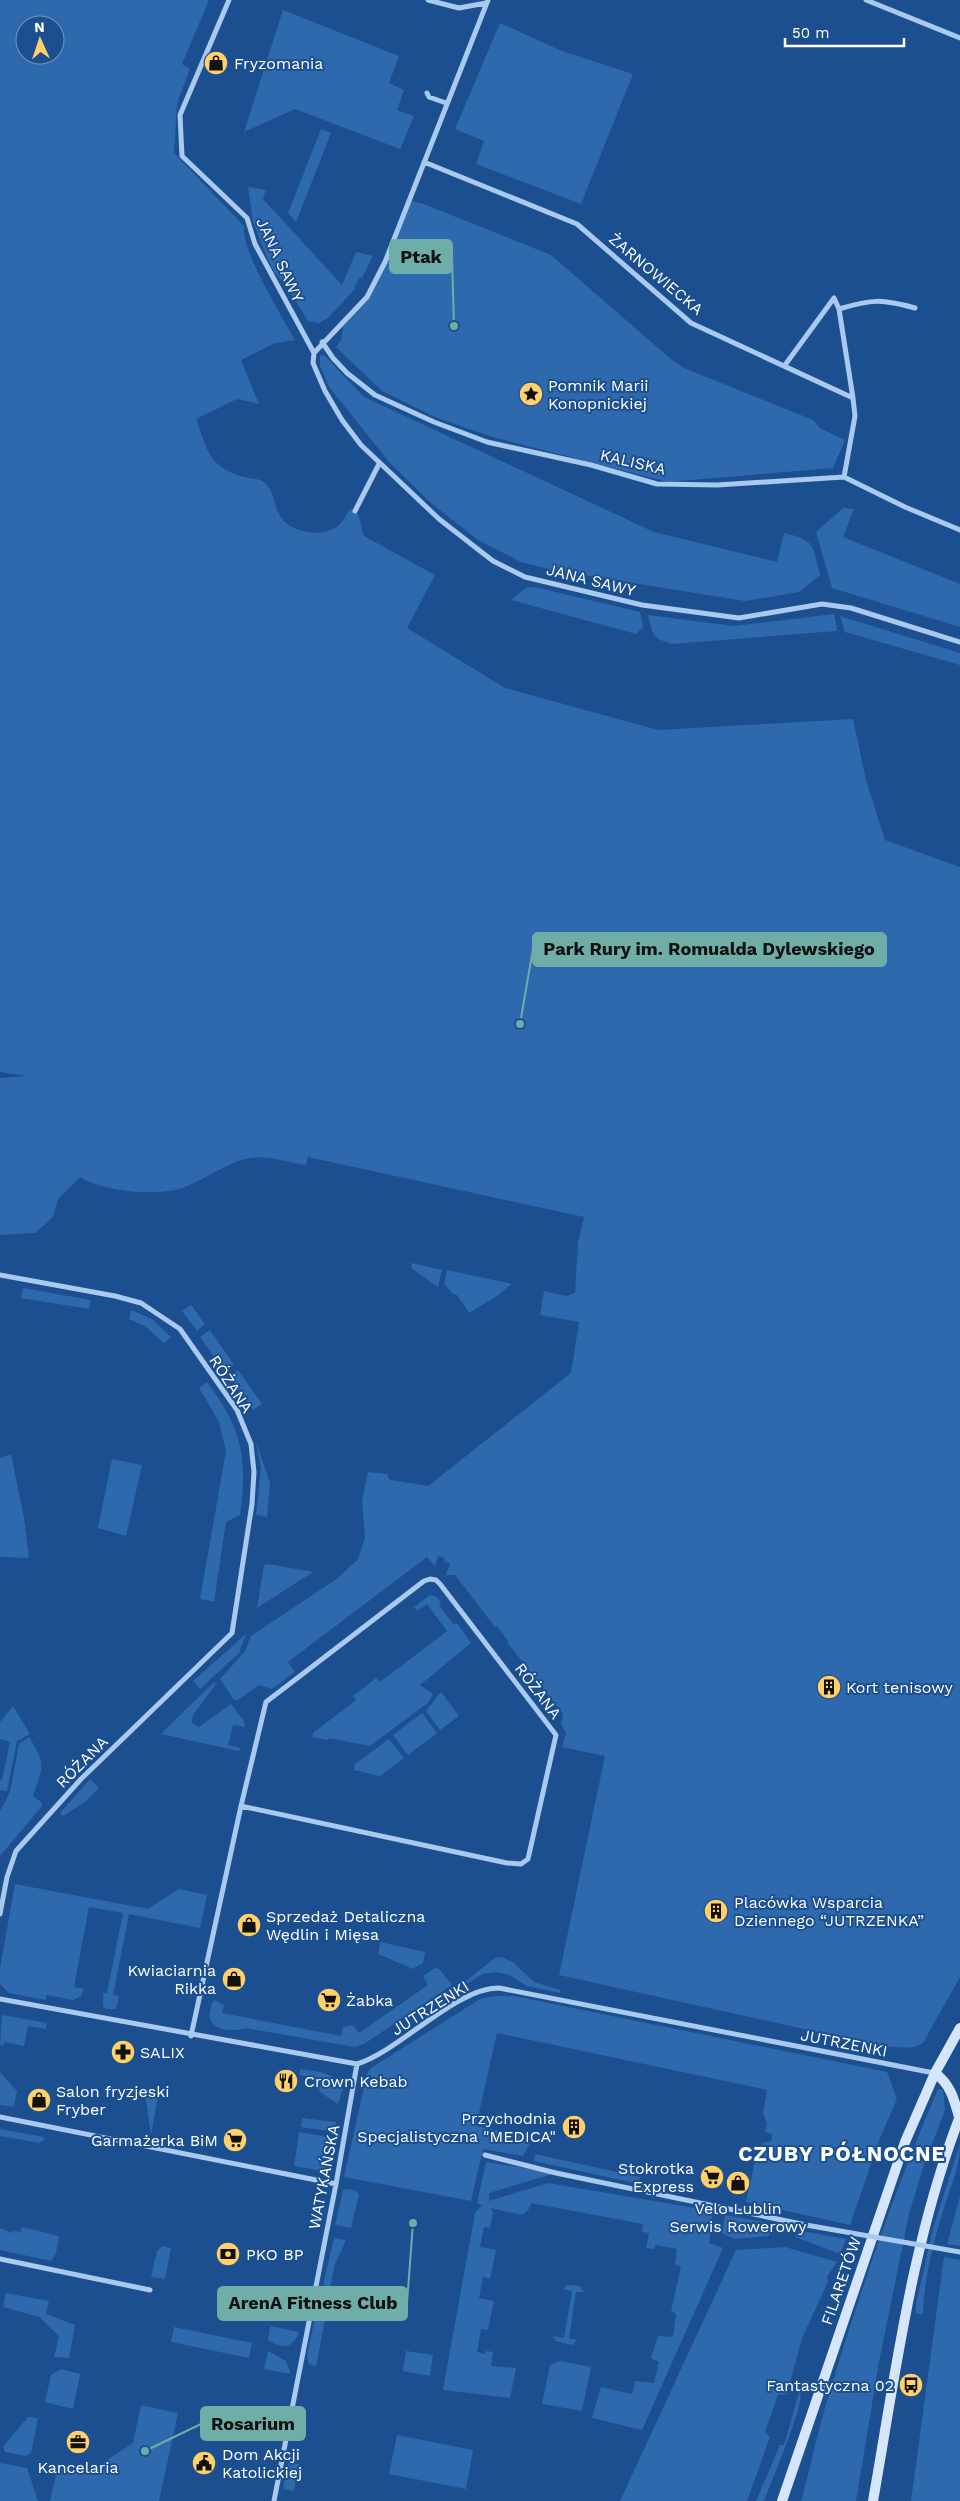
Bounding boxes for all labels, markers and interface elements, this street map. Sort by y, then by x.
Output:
north arrow [15,15,65,65]
scale bar [785,15,904,47]
text: N [34,19,45,35]
text: 50 m [792,24,829,42]
shop icon: Fryzomania [203,50,229,76]
place label: Fryzomania [234,54,323,73]
street label: JANA SAWY [252,215,308,305]
street label: ŻARNOWIECKA [605,229,707,319]
callout: Ptak [390,240,452,273]
text: Ptak [400,246,443,267]
place label: Pomnik Marii Konopnickiej [548,376,648,413]
place icon: Pomnik Marii Konopnickiej [518,381,544,407]
street label: KALISKA [598,445,668,479]
street label: JANA SAWY [545,560,637,600]
callout: Park Rury im. Romualda Dylewskiego [533,933,886,966]
text: Park Rury im. Romualda Dylewskiego [543,938,875,959]
street label: RÓŻANA [205,1351,257,1417]
street label: RÓŻANA [511,1659,565,1723]
building icon: Kort tenisowy [816,1674,842,1700]
place label: Kort tenisowy [846,1678,954,1697]
street label: RÓŻANA [52,1732,112,1792]
place label: Placówka Wsparcia Dziennego “JUTRZENKA” [734,1893,924,1930]
building icon: Placówka Wsparcia Dziennego “JUTRZENKA” [703,1898,729,1924]
place label: Sprzedaż Detaliczna Wędlin i Mięsa [266,1907,425,1944]
shop icon: Sprzedaż Detaliczna Wędlin i Mięsa [236,1912,262,1938]
place label: Kwiaciarnia Rikka [127,1961,216,1998]
shop icon: Kwiaciarnia Rikka [221,1966,247,1992]
street label: JUTRZENKI [388,1977,472,2039]
supermarket icon: Żabka [316,1987,342,2013]
place label: Żabka [346,1991,393,2010]
street label: JUTRZENKI [799,2025,889,2061]
pharmacy icon: SALIX [110,2039,136,2065]
place label: SALIX [140,2043,185,2062]
restaurant icon: Crown Kebab [273,2068,299,2094]
place label: Crown Kebab [304,2072,408,2091]
place label: Salon fryzjeski Fryber [56,2082,170,2119]
shop icon: Salon fryzjeski Fryber [26,2087,52,2113]
place label: Przychodnia Specjalistyczna "MEDICA" [357,2109,556,2146]
building icon: Przychodnia Specjalistyczna "MEDICA" [561,2114,587,2140]
street label: WATYKAŃSKA [305,2123,344,2231]
supermarket icon: Garmażerka BiM [222,2127,248,2153]
place label: Garmażerka BiM [91,2131,218,2150]
district label: CZUBY PÓŁNOCNE [738,2141,946,2166]
place label: Stokrotka Express [618,2159,694,2196]
supermarket icon: Stokrotka Express [699,2164,725,2190]
shop icon: Velo Lublin Serwis Rowerowy [725,2170,751,2196]
place label: Velo Lublin Serwis Rowerowy [670,2199,807,2236]
street label: FILARETÓW [817,2234,865,2328]
bank icon: PKO BP [215,2241,241,2267]
place label: PKO BP [246,2245,304,2264]
callout: ArenA Fitness Club [218,2287,407,2320]
text: ArenA Fitness Club [229,2292,397,2313]
bus stop icon: Fantastyczna 02 [898,2372,924,2398]
place label: Fantastyczna 02 [766,2376,894,2395]
callout: Rosarium [201,2407,305,2440]
text: Rosarium [211,2413,295,2434]
office icon: Kancelaria [65,2429,91,2455]
place label: Dom Akcji Katolickiej [222,2445,302,2482]
public building icon: Dom Akcji Katolickiej [191,2450,217,2476]
place label: Kancelaria [37,2458,119,2477]

